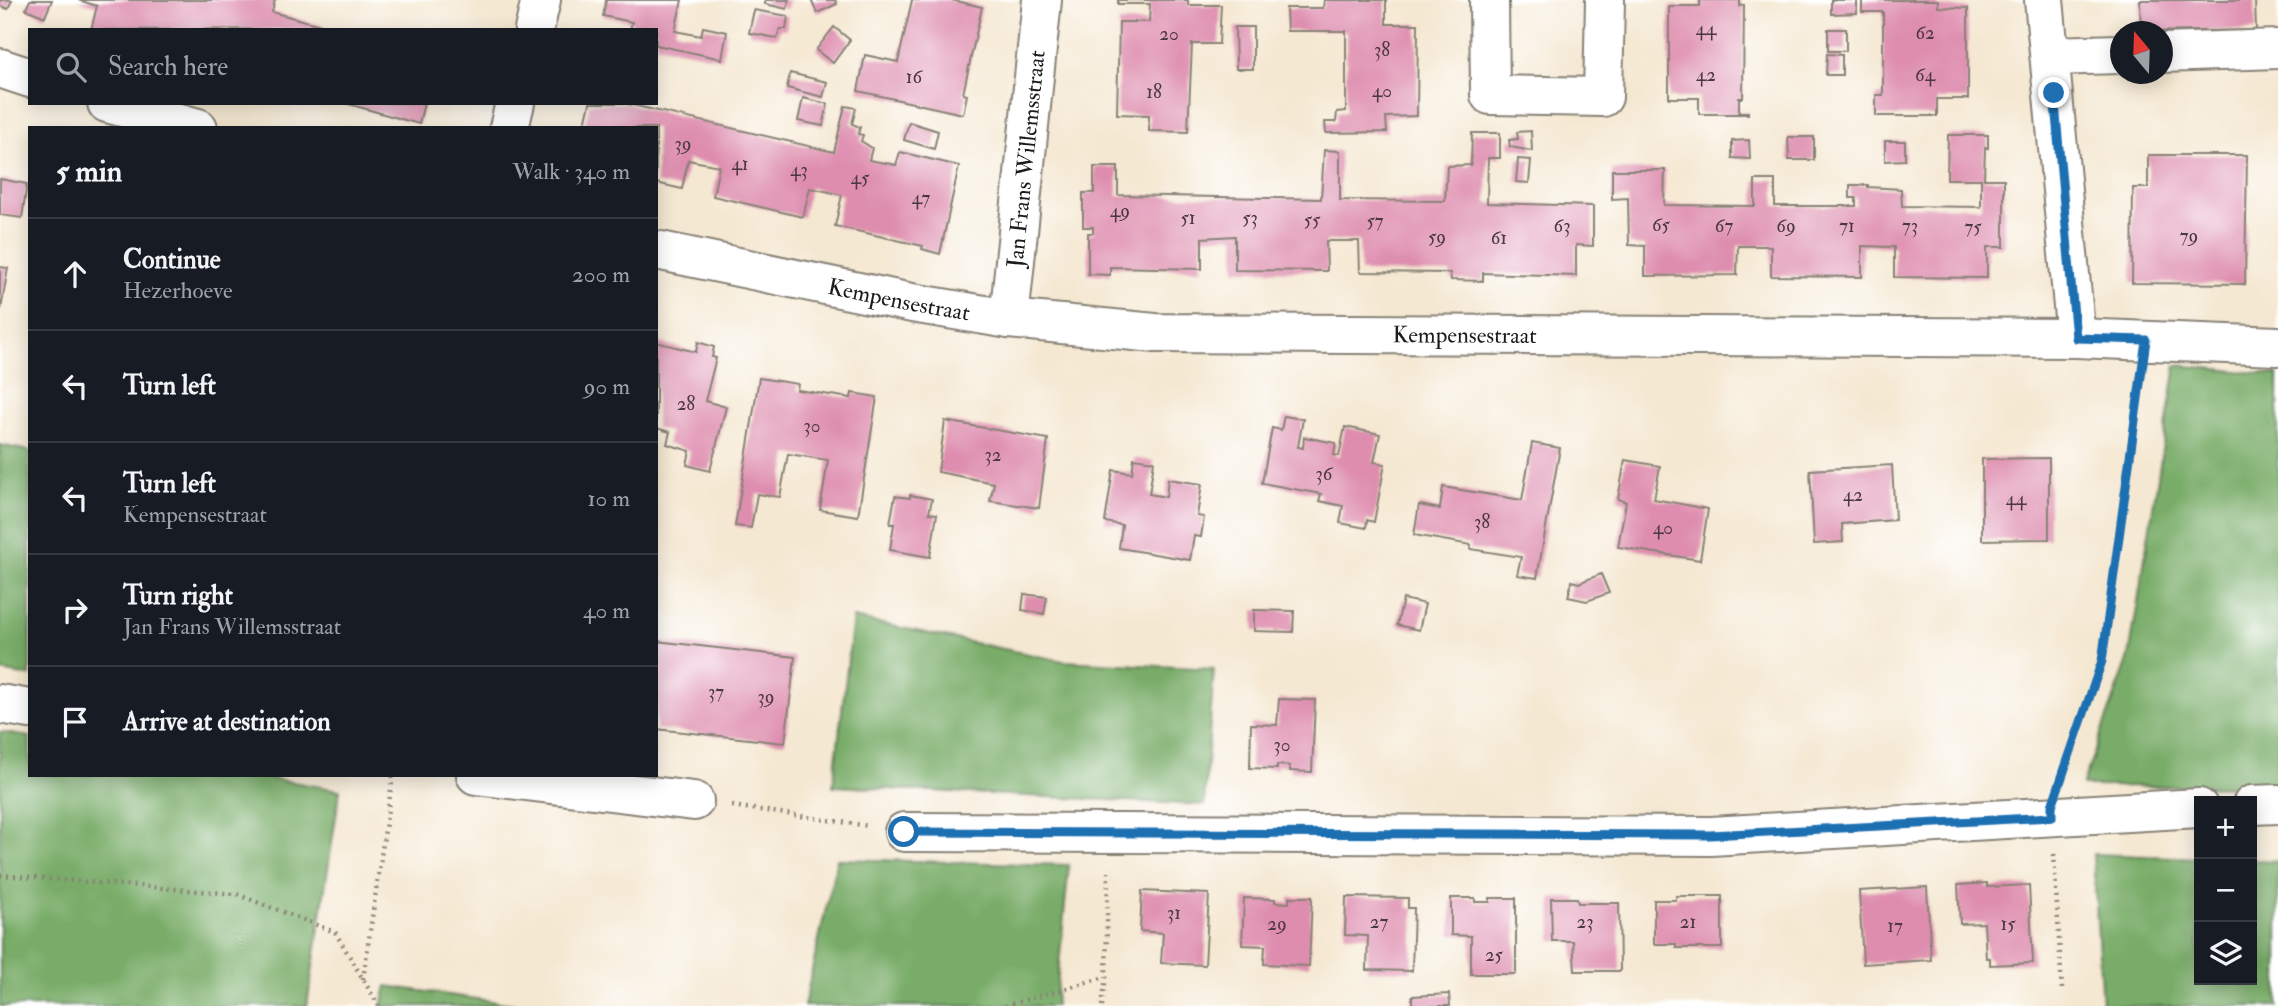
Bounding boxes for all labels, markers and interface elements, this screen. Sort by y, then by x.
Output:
house number: 44 [1696,17,1717,41]
house number: 62 [1915,21,1935,45]
north arrow [2110,21,2173,84]
house number: 20 [1159,22,1179,46]
search box [28,28,658,105]
house number: 38 [1374,38,1390,62]
icon: search [52,48,90,86]
street label: Jan Frans Willemsstraat [1000,49,1051,270]
text: Search here [108,51,228,83]
house number: 42 [1696,63,1716,87]
house number: 64 [1915,63,1936,87]
house number: 16 [906,65,924,89]
route end [2038,77,2069,108]
house number: 40 [1372,79,1392,103]
house number: 18 [1146,80,1162,104]
house number: 39 [674,132,692,156]
house number: 41 [731,152,749,176]
text: 5 min [56,153,122,190]
text: Walk · 340 m [512,157,630,186]
house number: 43 [790,158,808,182]
house number: 45 [851,166,870,190]
house number: 47 [912,186,931,210]
house number: 49 [1110,199,1130,223]
house number: 51 [1180,206,1196,230]
house number: 53 [1242,206,1258,230]
house number: 55 [1304,208,1321,232]
house number: 57 [1366,209,1384,233]
house number: 65 [1652,213,1671,237]
house number: 63 [1554,214,1570,238]
house number: 67 [1715,214,1733,238]
house number: 69 [1776,214,1796,238]
house number: 71 [1839,214,1855,238]
house number: 73 [1902,214,1918,238]
house number: 75 [1964,215,1982,239]
house number: 79 [2180,224,2198,248]
house number: 59 [1428,225,1446,249]
house number: 61 [1491,226,1507,250]
text: Continue [123,244,221,276]
icon: ahead [56,255,94,293]
text: 200 m [572,260,630,289]
street label: Kempensestraat [825,271,972,327]
text: Hezerhoeve [123,276,233,305]
street label: Kempensestraat [1392,320,1537,350]
icon: left [56,367,94,405]
text: Turn left [123,370,216,402]
text: 90 m [584,372,630,401]
house number: 28 [677,392,695,416]
house number: 30 [803,414,821,438]
house number: 32 [985,443,1001,467]
house number: 36 [1316,462,1334,486]
text: Turn left [123,468,216,500]
icon: left [56,479,94,517]
house number: 42 [1843,483,1863,507]
text: 10 m [587,484,630,513]
house number: 44 [2006,487,2027,511]
text: Kempensestraat [123,500,267,529]
house number: 38 [1474,510,1490,534]
house number: 40 [1653,516,1673,540]
text: Turn right [123,580,233,612]
icon: right [56,591,94,629]
text: 40 m [583,596,630,625]
text: Jan Frans Willemsstraat [123,612,341,641]
house number: 37 [708,680,724,704]
house number: 39 [757,685,775,709]
icon: arrive [56,703,94,741]
text: Arrive at destination [123,706,331,738]
house number: 30 [1273,733,1291,757]
map controls [2194,796,2257,985]
button: + [2194,796,2257,859]
route start [888,816,919,847]
button: − [2194,859,2257,922]
house number: 31 [1167,901,1181,925]
house number: 27 [1370,910,1388,934]
house number: 23 [1577,910,1593,934]
house number: 21 [1680,910,1696,934]
house number: 29 [1267,912,1287,936]
house number: 15 [2000,912,2016,936]
house number: 17 [1887,914,1903,938]
button: layers [2194,922,2257,985]
house number: 25 [1485,943,1504,967]

